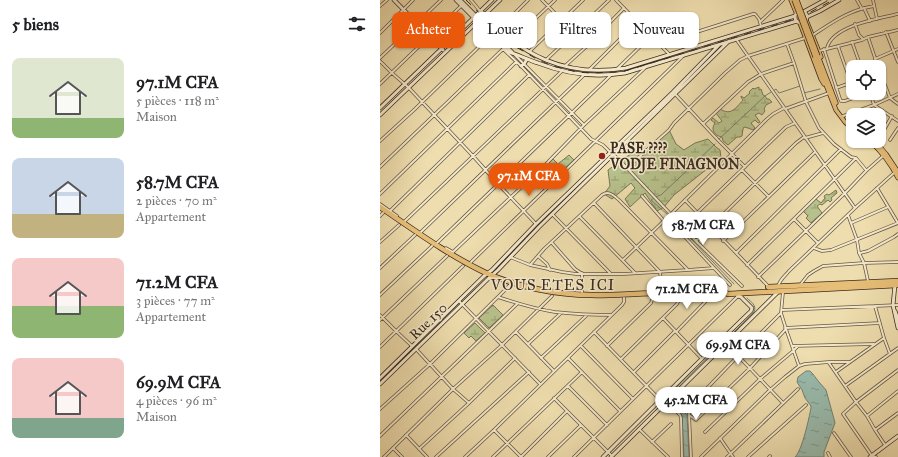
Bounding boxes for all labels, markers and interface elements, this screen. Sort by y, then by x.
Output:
chip: Acheter [392,12,465,48]
chip: Louer [473,12,537,48]
chip: Filtres [545,12,611,48]
chip: Nouveau [619,12,699,48]
icon: filters [346,13,368,35]
text: 5 biens [12,14,59,35]
map controls [846,60,886,148]
button: locate [846,60,886,100]
text: 97.1M CFA [136,72,219,93]
icon: home [44,74,92,122]
text: 5 pièces · 118 m² [136,93,219,109]
button: layers [846,108,886,148]
text: Maison [136,109,177,125]
place label: PASE ???? VODJE FINAGNON [609,140,740,174]
marker: PASE ???? VODJE FINAGNON [597,151,607,161]
pin: 97.1M CFA [483,163,575,197]
text: 97.1M CFA [497,168,561,184]
text: 58.7M CFA [136,172,219,193]
icon: home [44,174,92,222]
text: 2 pièces · 70 m² [136,193,217,209]
text: Appartement [136,209,206,225]
pin: 58.7M CFA [657,212,749,246]
text: 58.7M CFA [671,217,735,233]
text: 71.2M CFA [136,272,218,293]
icon: home [44,274,92,322]
district label: VOUS ETES ICI [490,276,615,294]
pin: 71.2M CFA [641,276,733,310]
text: 71.2M CFA [656,281,718,297]
text: 3 pièces · 77 m² [136,293,215,309]
street label: Rue 150 [406,299,451,343]
text: Appartement [136,309,206,325]
pin: 69.9M CFA [692,332,784,366]
text: 69.9M CFA [705,337,771,353]
text: 69.9M CFA [136,372,221,393]
icon: home [44,374,92,422]
pin: 45.2M CFA [650,387,742,421]
text: 45.2M CFA [664,392,728,408]
text: 4 pièces · 96 m² [136,393,217,409]
text: Maison [136,409,177,425]

